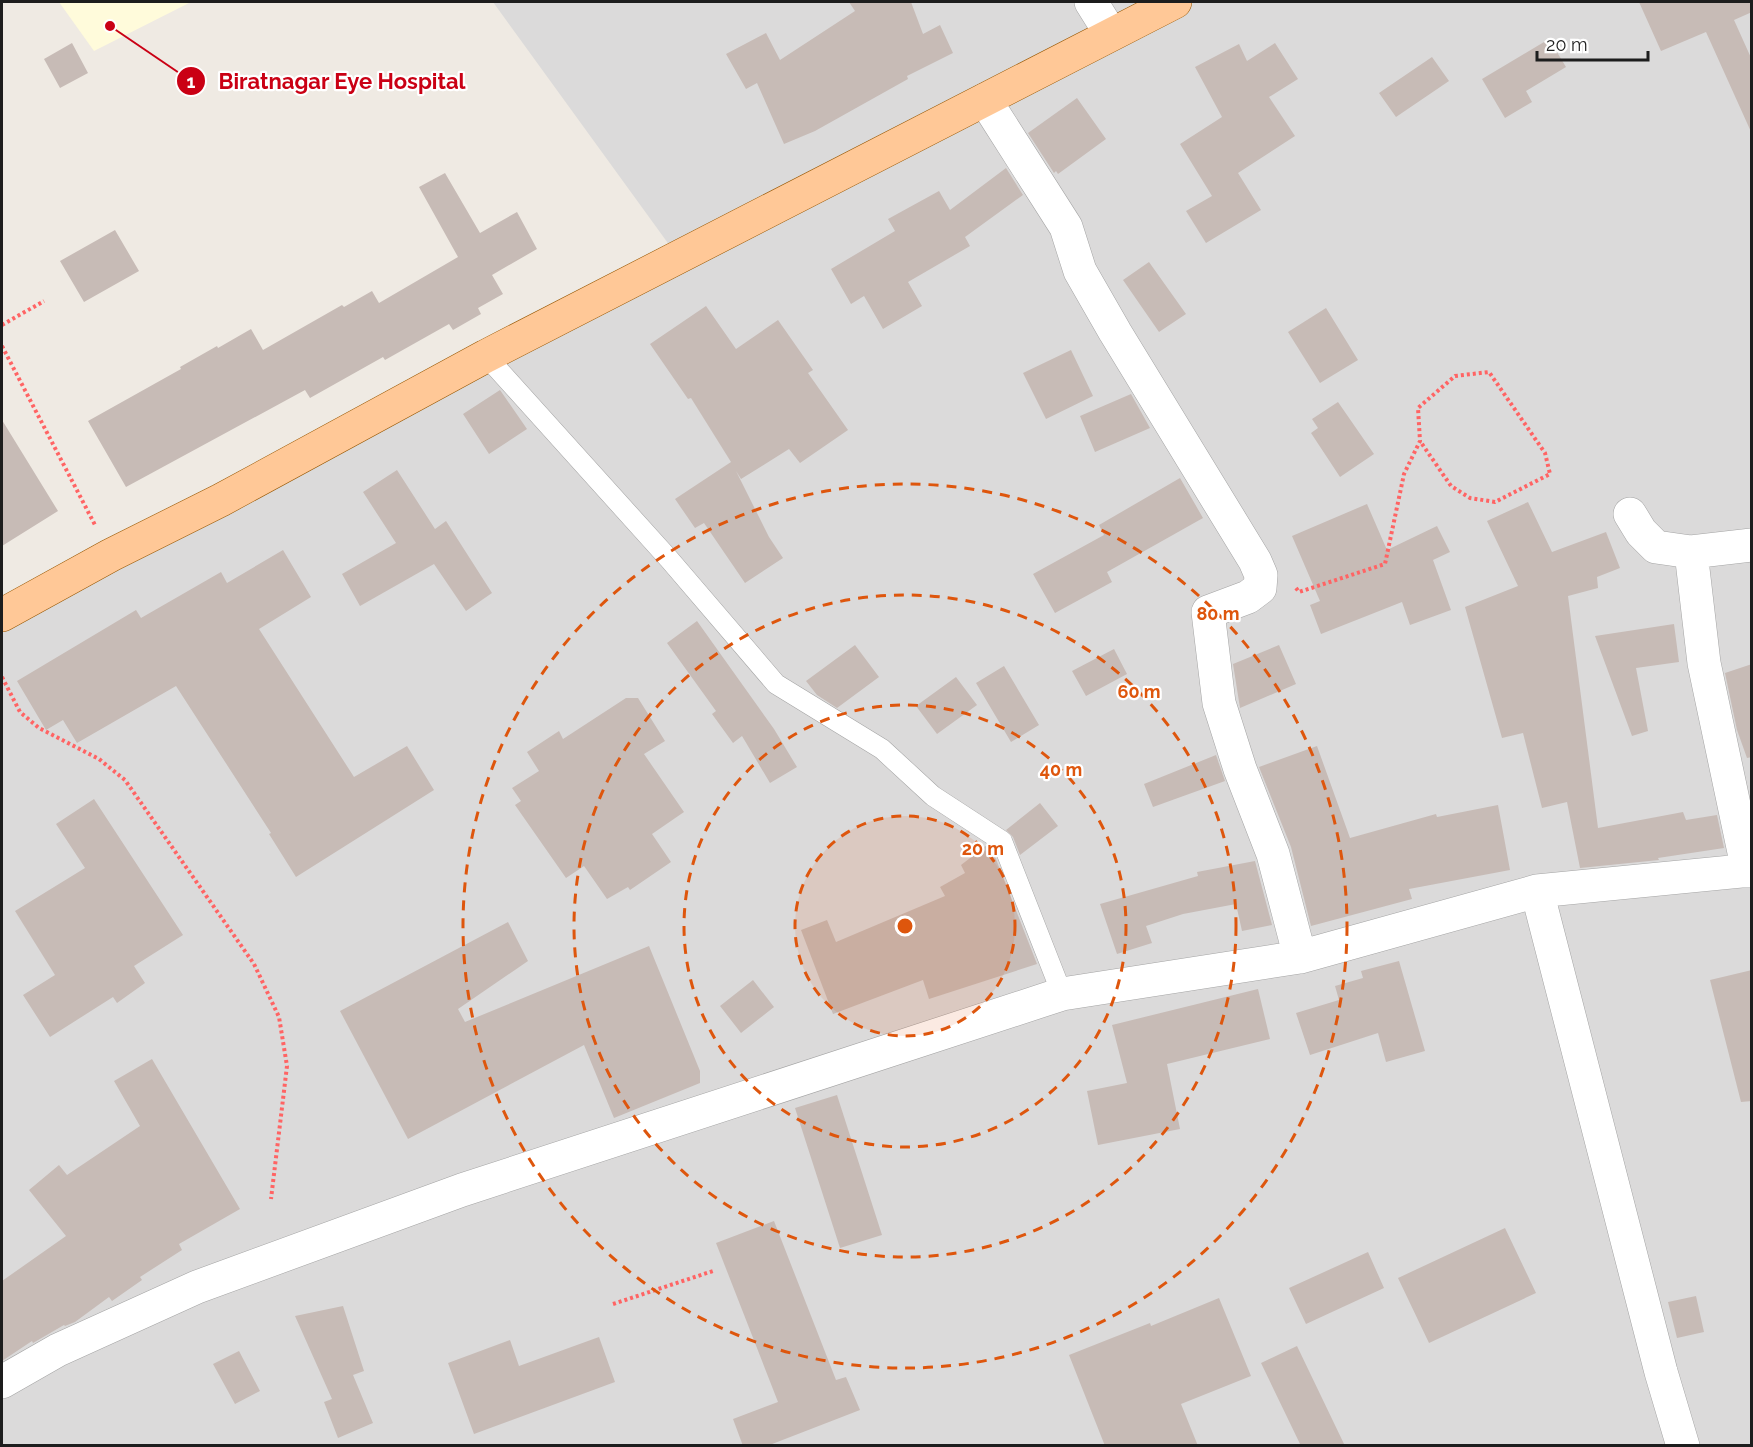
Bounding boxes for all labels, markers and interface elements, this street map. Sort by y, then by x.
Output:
scale bar [1537,24,1648,62]
text: 20 m [1546,34,1588,55]
callout: Biratnagar Eye Hospital [176,61,478,101]
text: Biratnagar Eye Hospital [218,68,467,94]
text: 1 [187,71,196,92]
text: 80 m [1196,603,1240,624]
text: 60 m [1117,681,1161,702]
text: 40 m [1040,759,1082,780]
text: 20 m [962,838,1004,859]
centre of rings [895,916,915,936]

